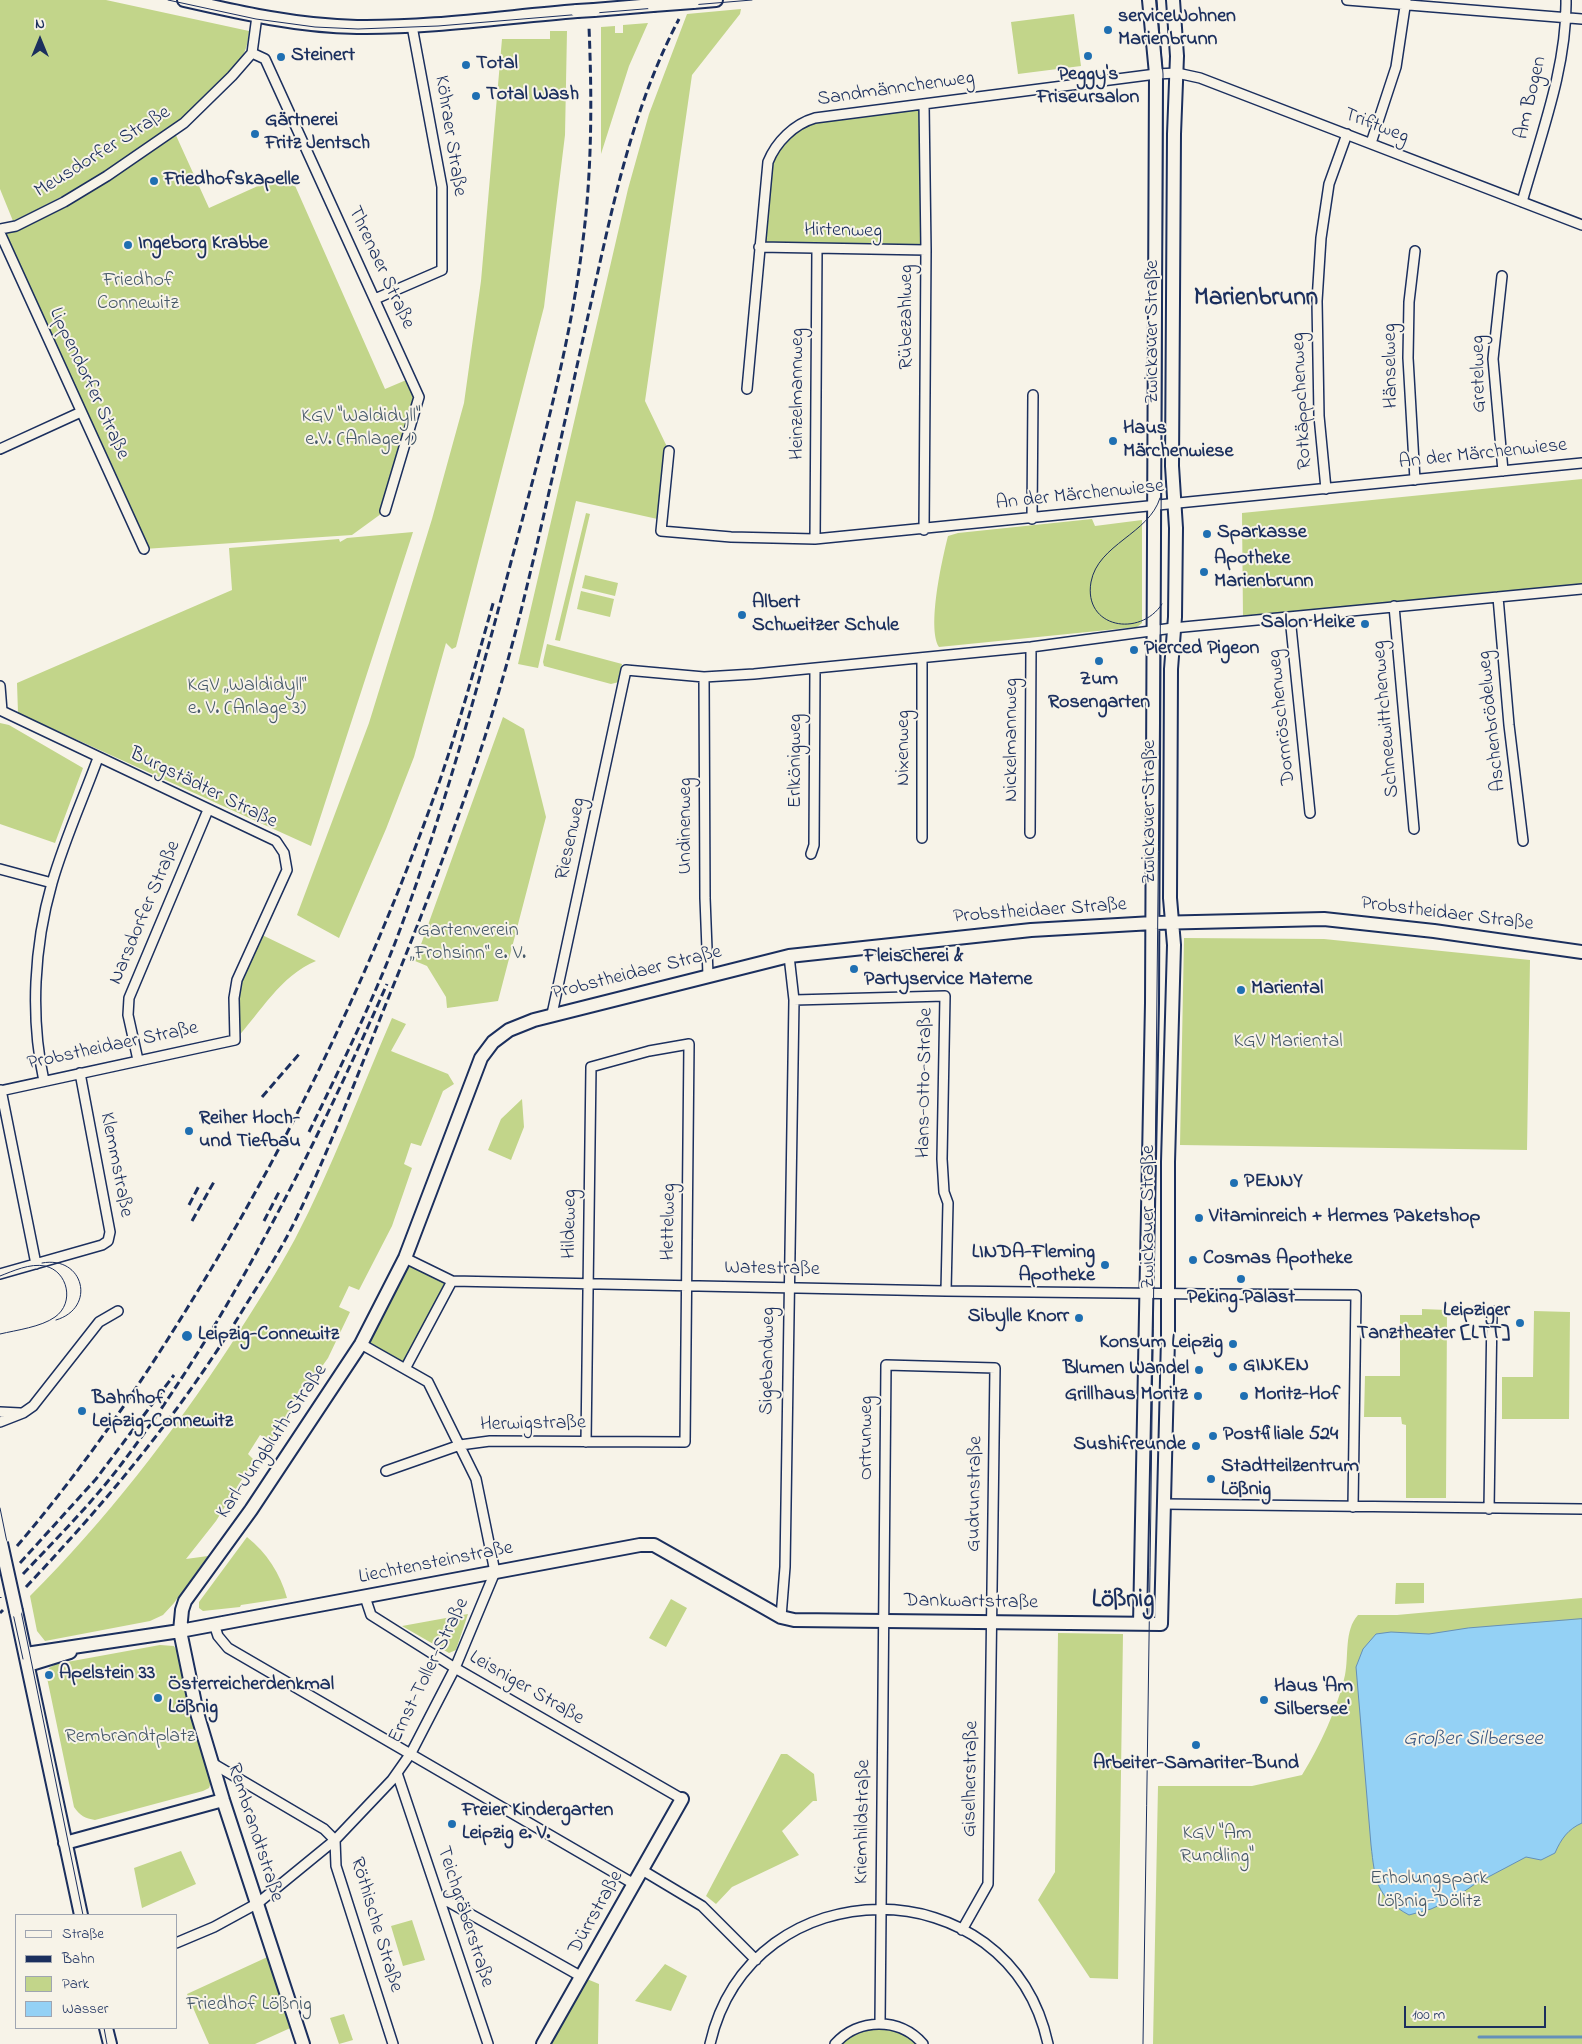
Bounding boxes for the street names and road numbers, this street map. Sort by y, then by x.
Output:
street label: Am Bogen [1511,54,1553,142]
street label: Sandmännchenweg [816,67,976,113]
street label: Köhraer Straße [428,74,470,198]
street label: Meusdorfer Straße [31,102,175,204]
street label: Triftweg [1340,104,1412,150]
street label: Threnaer Straße [341,203,419,333]
street label: Hirtenweg [804,219,882,245]
street label: Zwickauer Straße [1142,260,1166,404]
street label: Rübezahlweg [896,264,920,370]
street label: Lippendorfer Straße [42,304,134,464]
street label: Hänselweg [1379,323,1405,409]
street label: Heinzelmannweg [787,328,811,460]
street label: Rotkäppchenweg [1287,332,1319,470]
street label: Gretelweg [1467,335,1493,413]
street label: An der Märchenwiese [1398,434,1568,476]
street label: An der Märchenwiese [995,475,1165,517]
street label: Schneewittchenweg [1368,640,1406,798]
street label: Dornröschenweg [1264,648,1302,786]
street label: Aschenbrödelweg [1474,649,1512,793]
street label: Nickelmannweg [1001,678,1025,802]
street label: Nixenweg [893,710,917,786]
street label: Erlkönigweg [785,714,809,808]
street label: Zwickauer Straße [1139,740,1163,884]
street label: Burgstädter Straße [125,743,281,835]
street label: Undinenweg [675,777,699,875]
street label: Riesenweg [552,796,592,882]
street label: Narsdorfer Straße [105,837,187,989]
street label: Probstheidaer Straße [1359,892,1535,938]
street label: Probstheidaer Straße [952,894,1128,930]
street label: Probstheidaer Straße [550,941,724,1007]
street label: Hans-Otto-Straße [913,1008,939,1158]
street label: Probstheidaer Straße [25,1017,201,1077]
street label: Klemmstraße [93,1110,137,1220]
street label: Zwickauer Straße [1138,1145,1162,1289]
street label: Hettelweg [657,1183,683,1261]
street label: Hildeweg [558,1189,584,1259]
street label: Watestraße [724,1257,820,1283]
street label: Sigebandweg [756,1307,782,1415]
street label: Karl-Jungbluth-Straße [212,1360,334,1524]
street label: Ortrunweg [856,1396,880,1480]
street label: Herwigstraße [480,1412,586,1438]
street label: Gudrunstraße [963,1436,989,1552]
street label: Liechtensteinstraße [357,1537,515,1591]
street label: Dankwartstraße [904,1590,1038,1616]
street label: Ernst-Toller-Straße [384,1595,476,1747]
street label: Leisniger Straße [464,1646,588,1732]
street label: Giselherstraße [959,1720,985,1838]
street label: Kriemhildstraße [851,1759,877,1885]
street label: Rembrandtstraße [220,1761,288,1905]
street label: Teichgräberstraße [430,1844,498,1990]
street label: Röthische Straße [343,1855,407,1995]
street label: Dürrstraße [564,1867,630,1959]

